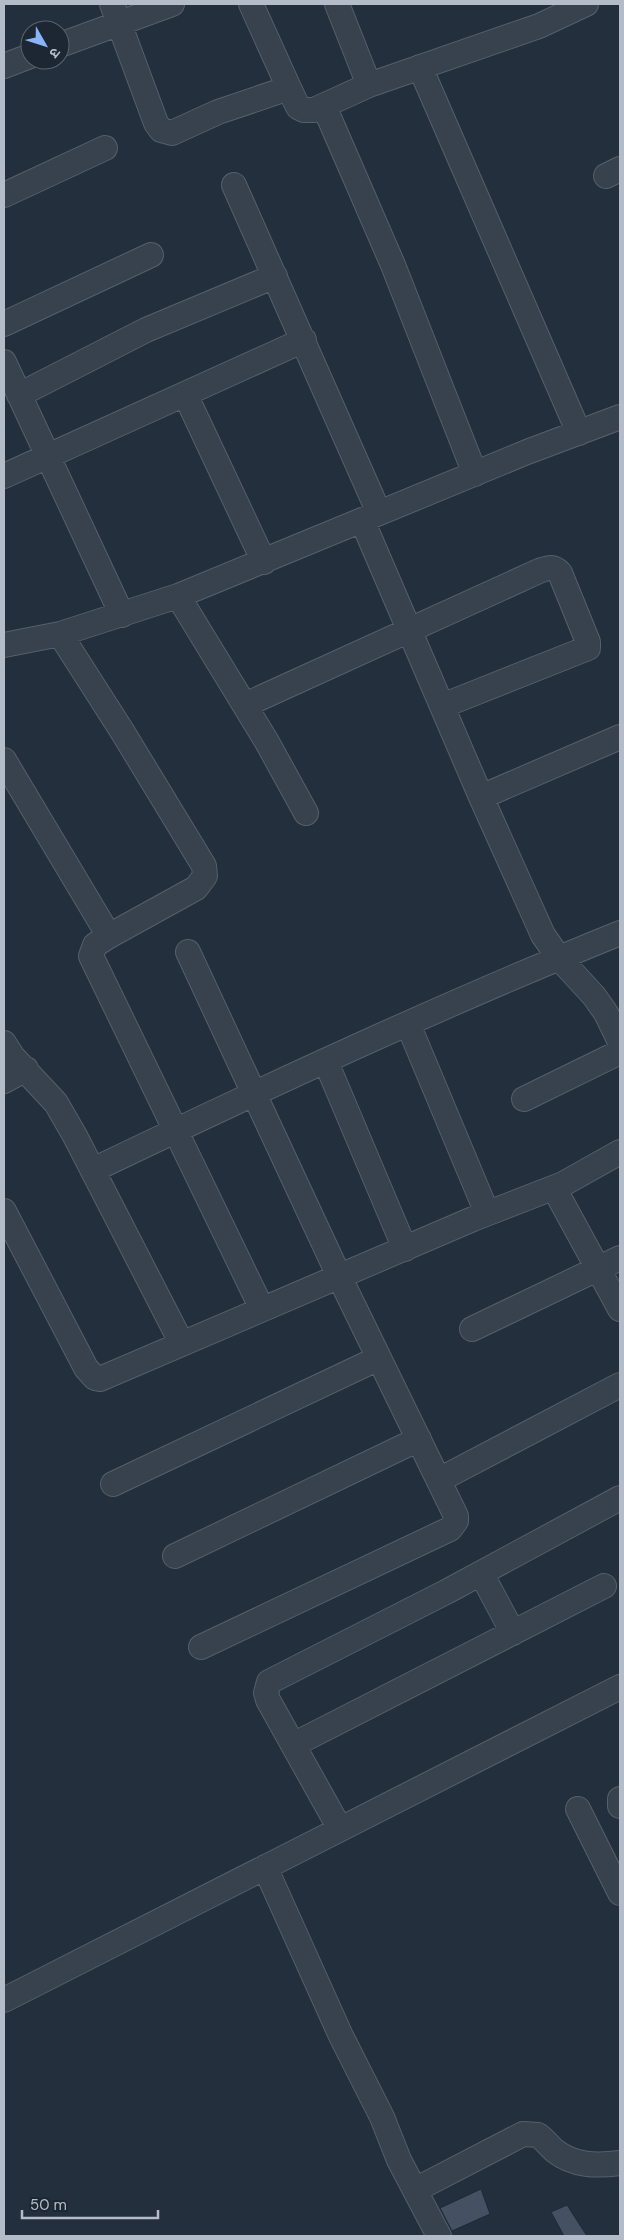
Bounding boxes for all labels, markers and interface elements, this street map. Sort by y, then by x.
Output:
north arrow [20,20,70,70]
text: उ [45,44,65,63]
scale bar [22,2188,159,2220]
text: 50 m [30,2195,67,2215]

